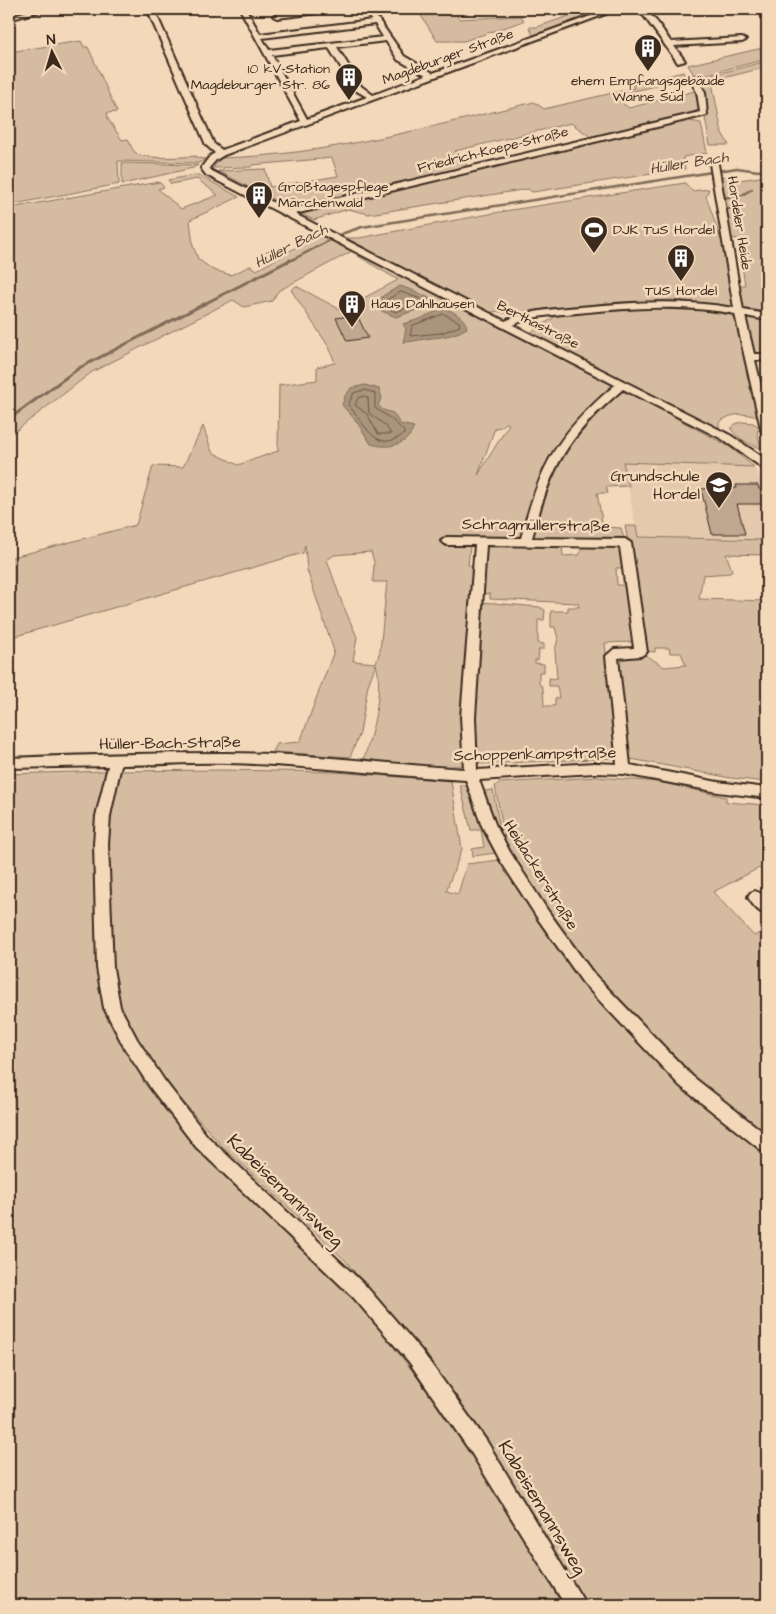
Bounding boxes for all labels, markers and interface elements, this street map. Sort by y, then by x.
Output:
street label: Magdeburger Straße [379,24,517,90]
north arrow [28,28,78,78]
text: N [46,30,56,50]
building icon: ehem Empfangsgebäude Wanne Süd [633,33,663,72]
place label: 10 kV-Station Magdeburger Str. 86 [191,59,330,95]
building icon: 10 kV-Station Magdeburger Str. 86 [334,62,364,101]
place label: ehem Empfangsgebäude Wanne Süd [571,71,725,107]
street label: Friedrich-Koepe-Straße [415,121,571,178]
water label: Hüller Bach [648,146,730,180]
street label: Hordeler Heide [722,175,756,272]
place label: Großtagespflege Märchenwald [278,177,389,213]
building icon: Großtagespflege Märchenwald [244,180,274,219]
sports icon: DJK TuS Hordel [579,215,609,254]
water label: Hüller Bach [251,218,331,273]
place label: DJK TuS Hordel [613,220,715,240]
building icon: TUS Hordel [666,243,696,282]
place label: TUS Hordel [645,281,717,301]
building icon: Haus Dahlhausen [337,289,367,328]
place label: Haus Dahlhausen [371,294,474,314]
street label: Berthastraße [493,296,583,355]
place label: Grundschule Hordel [610,465,700,505]
school or university icon: Grundschule Hordel [704,470,734,509]
street label: Schragmüllerstraße [462,513,611,538]
street label: Hüller-Bach-Straße [99,731,241,755]
street label: Schoppenkampstraße [454,742,617,766]
street label: Heidackerstraße [498,816,584,935]
street label: Kabeisemannsweg [220,1128,350,1255]
street label: Kabeisemannsweg [490,1435,593,1581]

